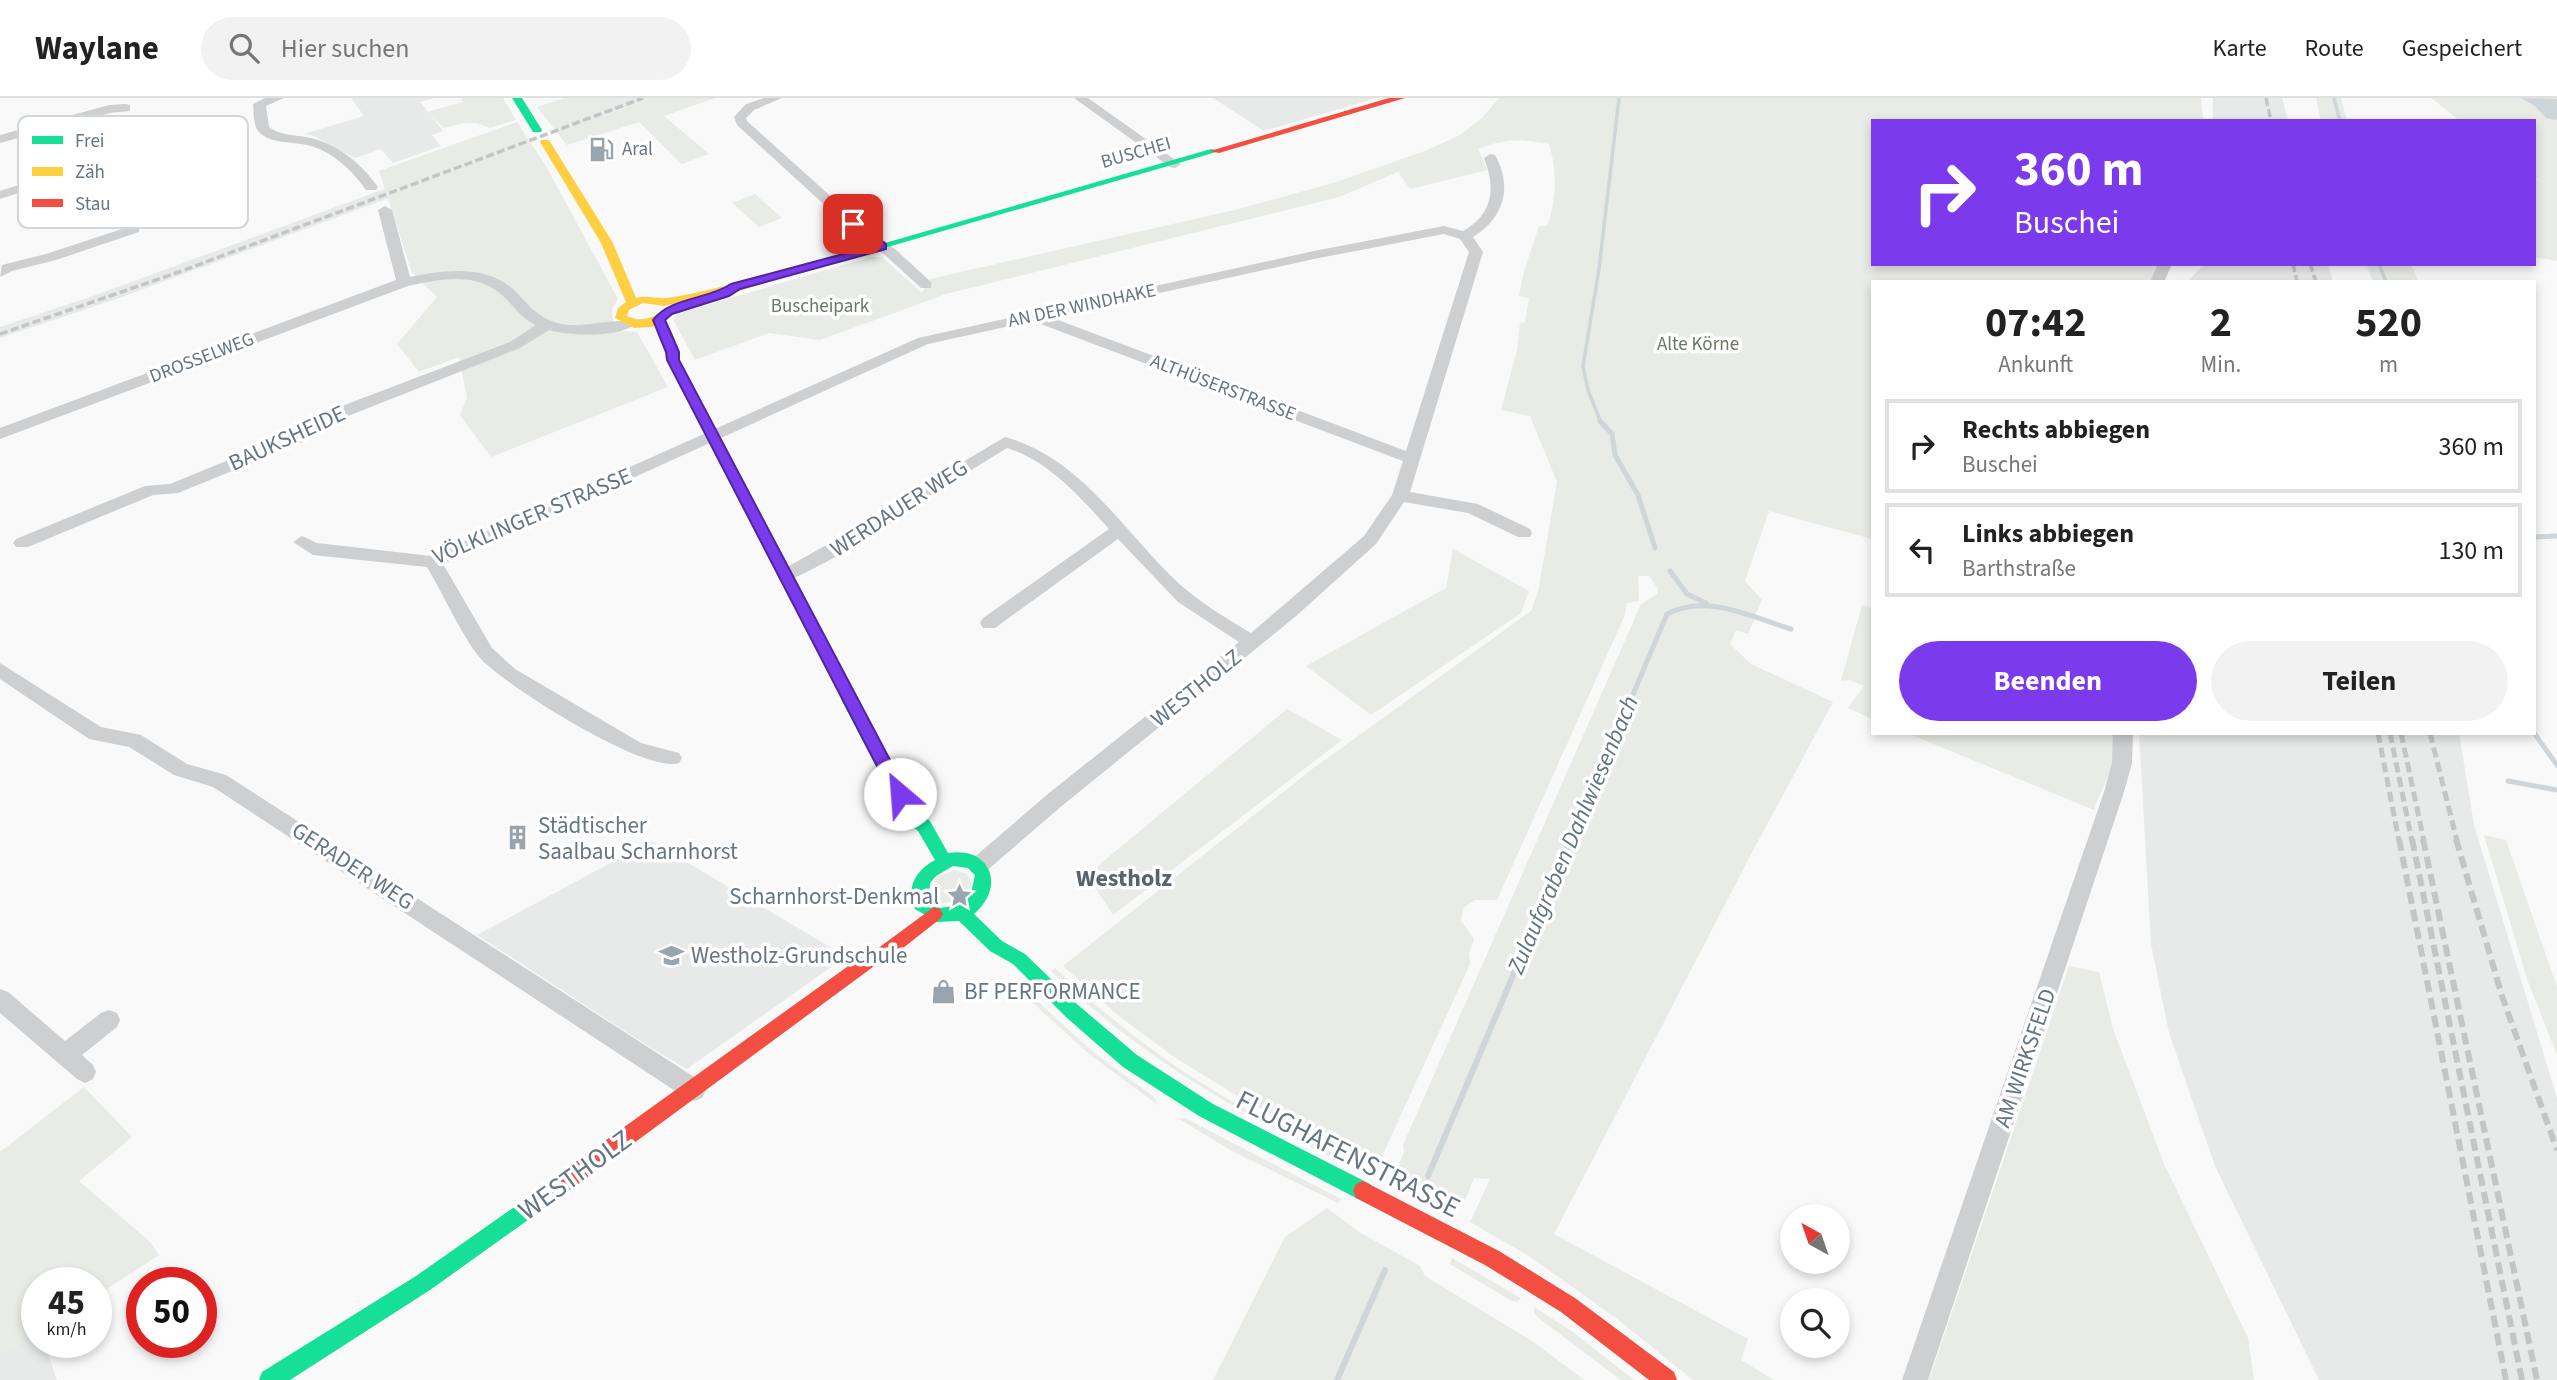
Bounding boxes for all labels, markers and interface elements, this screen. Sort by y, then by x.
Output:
search box [201,17,691,80]
text: Waylane [35,25,159,72]
icon: search [225,29,263,67]
text: Hier suchen [281,30,409,67]
text: Karte [2213,31,2267,66]
text: Route [2305,31,2364,66]
text: Gespeichert [2402,31,2522,66]
legend [18,116,248,228]
text: Frei [75,128,105,155]
street label: BUSCHEI [1098,130,1174,176]
fuel station icon: Aral [588,135,616,163]
text: 360 m [2014,135,2143,205]
place label: Aral [622,136,653,163]
icon: right [1899,147,1990,238]
text: Zäh [75,159,105,186]
text: Stau [75,191,111,218]
pin [823,194,883,254]
text: Buschei [2014,200,2119,246]
icon: arrive [834,205,872,243]
street label: AN DER WINDHAKE [1006,277,1158,335]
park label: Buscheipark [771,293,870,320]
text: 07:42 [1985,293,2086,353]
text: 2 [2210,293,2232,353]
text: 520 [2355,293,2422,353]
street label: DROSSELWEG [146,326,258,390]
park label: Alte Körne [1657,331,1739,358]
street label: ALTHÜSERSTRASSE [1146,348,1300,428]
text: Ankunft [1998,348,2073,381]
text: Min. [2201,348,2241,381]
text: m [2379,348,2398,381]
street label: BAUKSHEIDE [223,397,351,479]
text: Rechts abbiegen [1962,411,2150,448]
icon: right [1903,427,1941,465]
text: 360 m [2438,428,2504,465]
text: Buschei [1962,448,2038,481]
street label: WERDAUER WEG [824,451,974,565]
street label: VÖLKLINGER STRASSE [427,459,637,573]
text: Links abbiegen [1962,515,2134,552]
icon: left [1903,531,1941,569]
text: 130 m [2438,532,2504,569]
text: Barthstraße [1962,552,2076,585]
street label: WESTHOLZ [1144,641,1248,735]
button: Beenden [1899,641,2197,721]
button: Teilen [2211,641,2508,721]
water label: Zulaufgraben Dahlwiesenbach [1498,690,1648,981]
position arrow [863,757,937,831]
place label: Städtischer Saalbau Scharnhorst [538,809,738,868]
street label: GERADER WEG [285,814,421,918]
building icon: Städtischer Saalbau Scharnhorst [504,824,532,852]
district label: Westholz [1076,861,1172,896]
place label: Scharnhorst-Denkmal [729,880,939,913]
place icon: Scharnhorst-Denkmal [945,882,973,910]
place label: Westholz-Grundschule [691,939,907,972]
school or university icon: Westholz-Grundschule [657,941,685,969]
place label: BF PERFORMANCE [964,975,1141,1008]
shop icon: BF PERFORMANCE [930,977,958,1005]
street label: AM WIRKSFELD [1986,984,2064,1132]
street label: FLUGHAFENSTRASSE [1229,1080,1467,1228]
street label: WESTHOLZ [510,1120,640,1230]
north arrow [1780,1204,1850,1274]
map controls [1780,1204,1850,1358]
speed limit sign: 50 [126,1267,217,1358]
text: 45 [48,1278,85,1328]
button: search [1780,1288,1850,1358]
text: km/h [47,1317,86,1342]

